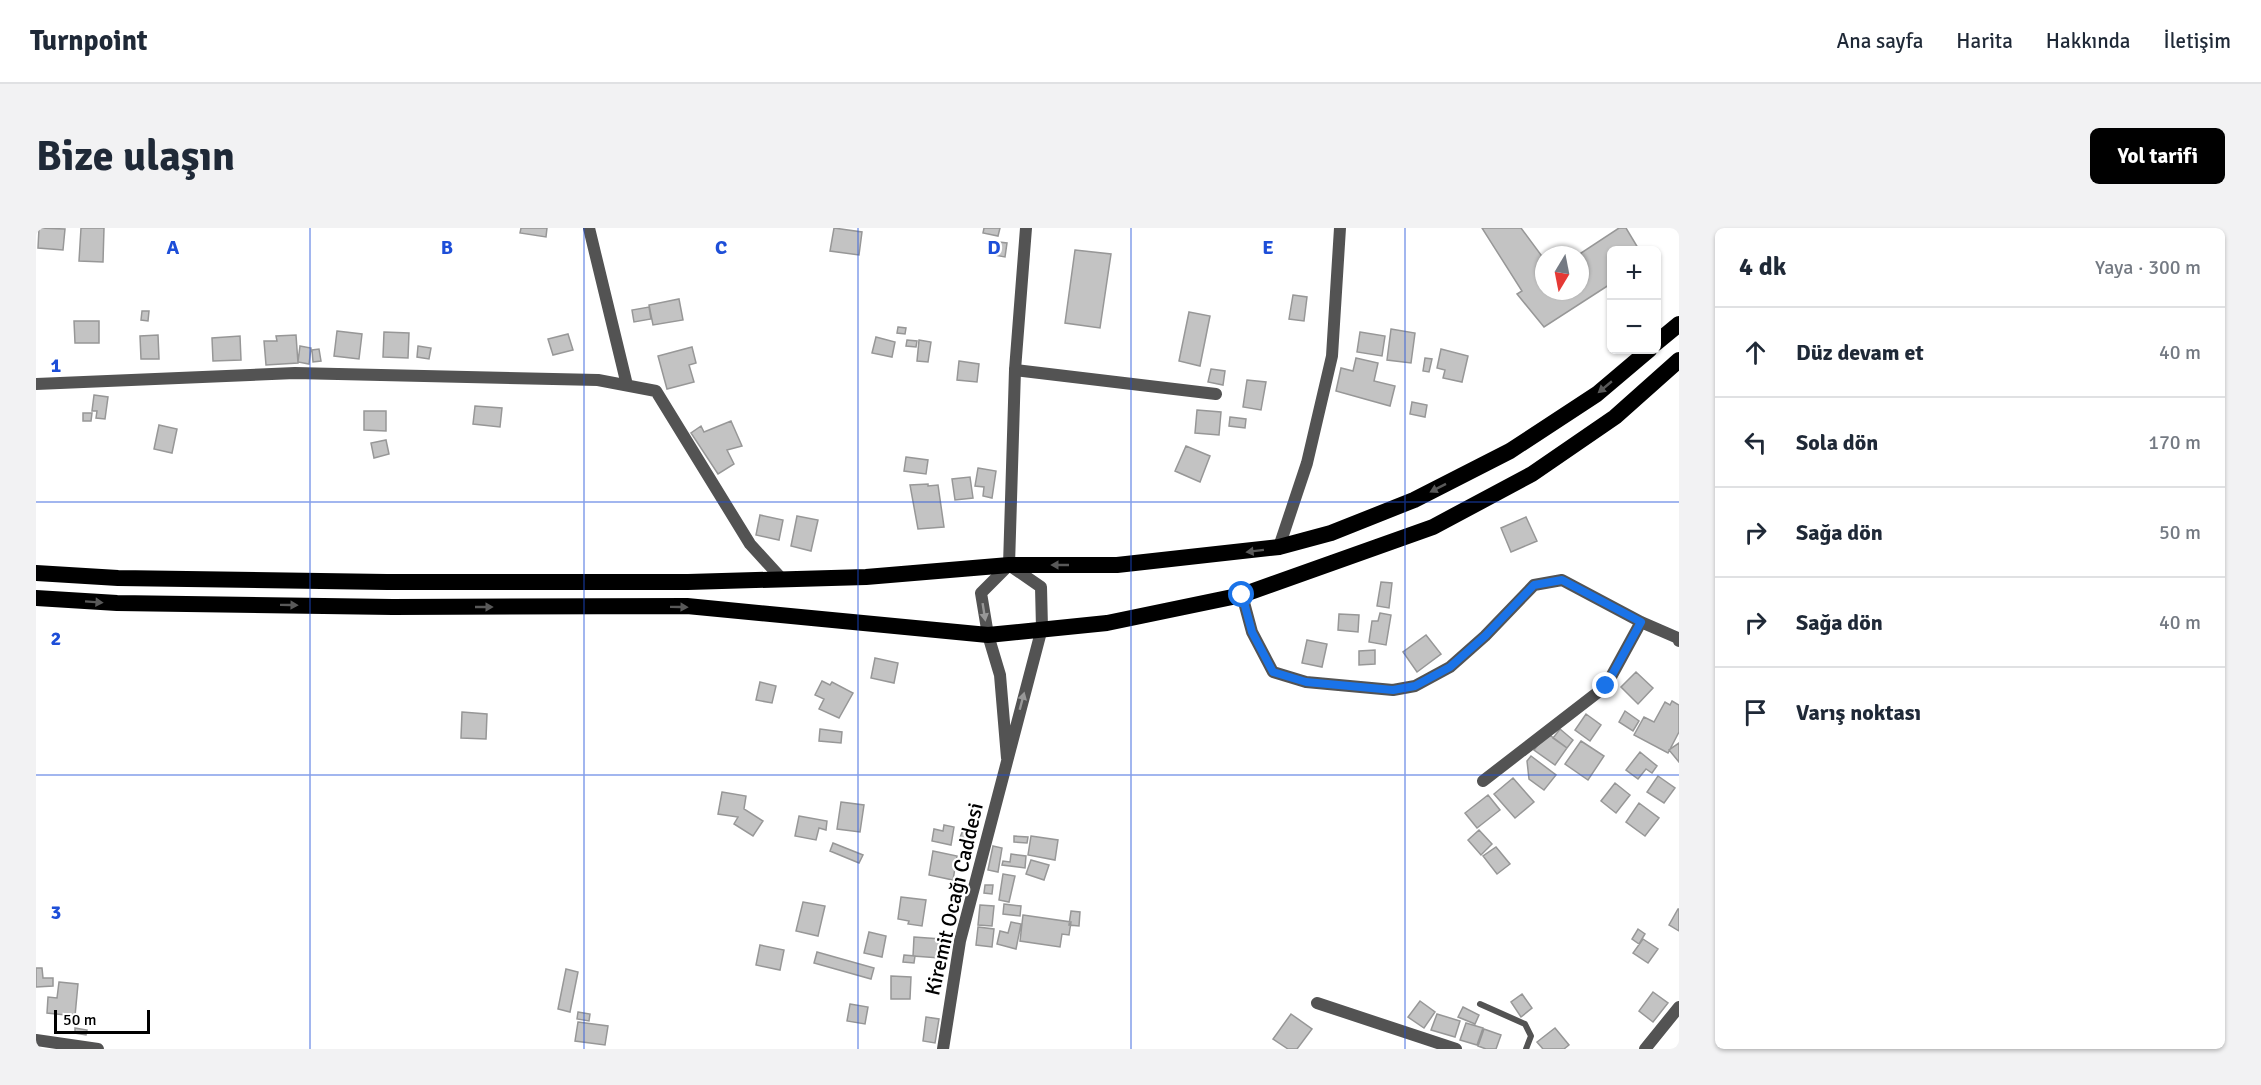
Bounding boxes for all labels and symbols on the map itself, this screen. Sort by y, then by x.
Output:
text: A [167,235,180,260]
text: B [441,235,453,260]
text: C [715,235,727,260]
text: D [987,235,1001,260]
text: E [1262,235,1274,260]
north arrow [1535,246,1589,300]
text: 1 [51,353,62,378]
one-way arrow [1597,381,1613,394]
one-way arrow [1430,483,1447,493]
one-way arrow [1245,546,1264,555]
one-way arrow [1051,560,1070,570]
route start [1228,581,1254,607]
one-way arrow [85,597,104,607]
one-way arrow [280,601,299,610]
one-way arrow [475,602,494,612]
one-way arrow [670,602,689,611]
one-way arrow [980,602,989,621]
text: 2 [51,626,61,651]
route end [1592,672,1618,698]
one-way arrow [1018,692,1028,710]
street label: Kiremit Ocağı Caddesi [919,800,989,998]
text: 3 [51,900,61,925]
scale bar [54,1007,150,1034]

